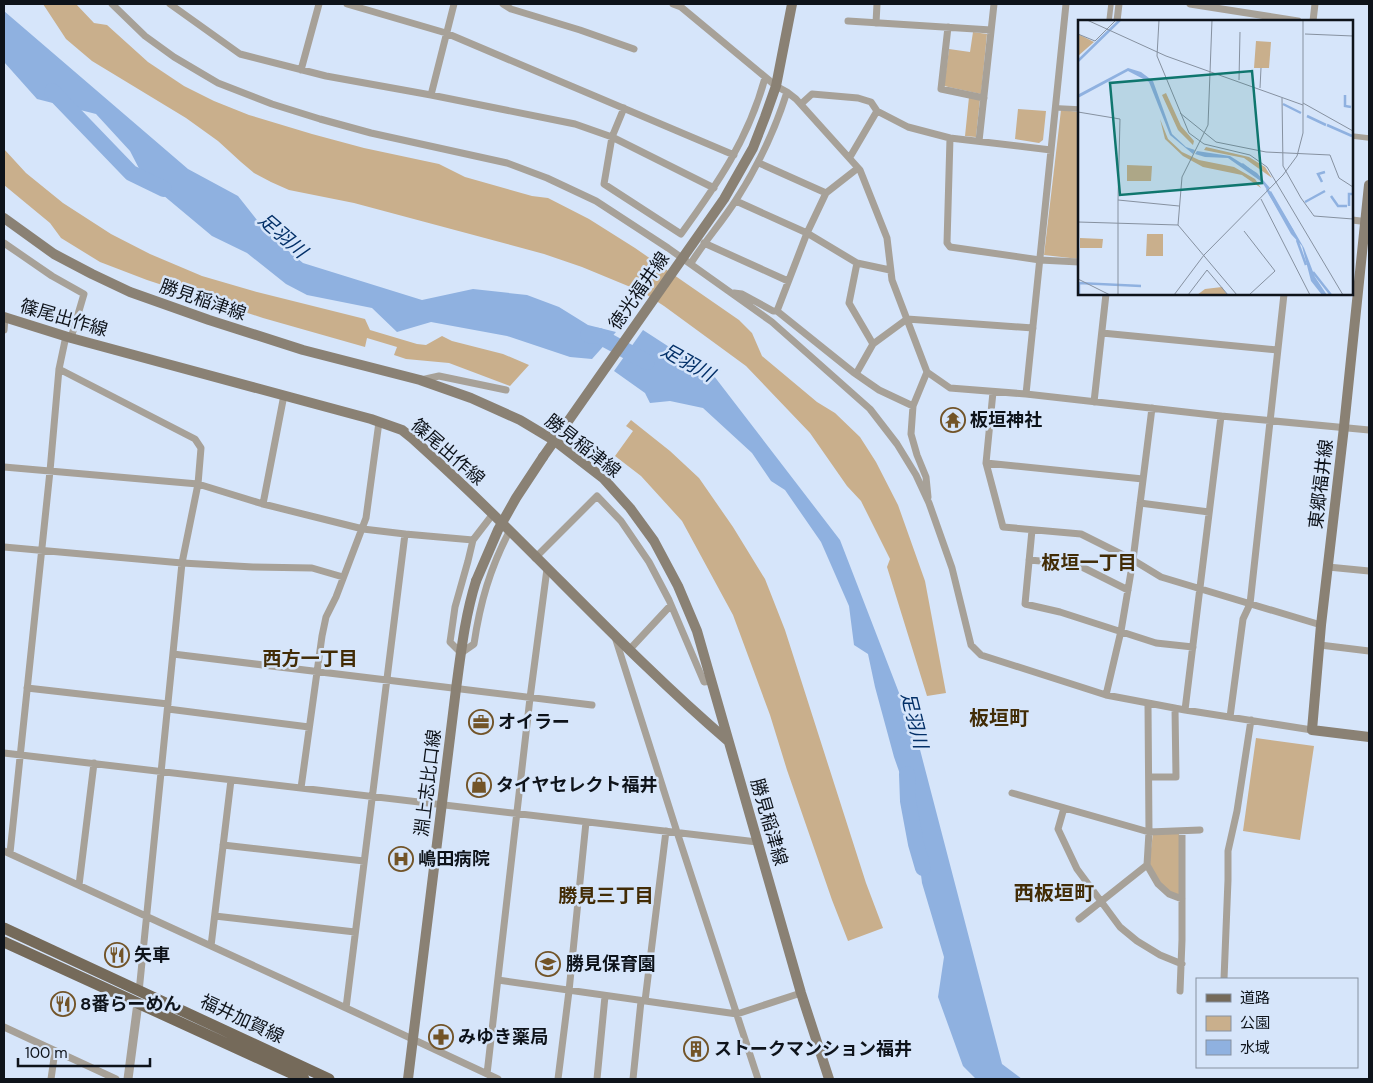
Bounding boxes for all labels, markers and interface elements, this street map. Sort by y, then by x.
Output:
inset map [1078,20,1353,295]
water label: 足羽川 [253,207,314,265]
street label: 徳光福井線 [603,247,675,335]
street label: 勝見稲津線 [157,274,249,326]
street label: 篠尾出作線 [17,294,111,342]
water label: 足羽川 [657,338,720,388]
temple icon: 板垣神社 [940,407,966,433]
place label: 板垣神社 [970,408,1042,432]
street label: 勝見稲津線 [540,409,626,483]
street label: 篠尾出作線 [406,413,490,491]
street label: 東郷福井線 [1304,438,1338,530]
district label: 板垣一丁目 [1041,550,1137,575]
district label: 西方一丁目 [262,646,358,671]
water label: 足羽川 [895,689,934,753]
district label: 板垣町 [969,705,1029,731]
office icon: オイラー [468,709,494,735]
place label: オイラー [498,710,570,734]
street label: 淵上志比口線 [410,728,446,838]
shop icon: タイヤセレクト福井 [466,772,492,798]
place label: タイヤセレクト福井 [496,773,657,797]
street label: 勝見稲津線 [745,775,793,869]
hospital icon: 嶋田病院 [388,846,414,872]
place label: 嶋田病院 [418,847,490,871]
district label: 西板垣町 [1014,880,1094,906]
district label: 勝見三丁目 [558,883,654,908]
restaurant icon: 矢車 [104,942,130,968]
place label: 矢車 [134,943,170,967]
school or university icon: 勝見保育園 [535,951,561,977]
place label: 勝見保育園 [566,952,656,976]
legend [1196,978,1358,1068]
text: 道路 [1240,988,1270,1008]
street label: 福井加賀線 [196,989,288,1049]
restaurant icon: 8番らーめん [50,991,76,1017]
place label: 8番らーめん [80,992,181,1016]
text: 公園 [1240,1013,1270,1033]
pharmacy icon: みゆき薬局 [428,1024,454,1050]
place label: みゆき薬局 [458,1025,548,1049]
scale bar [18,1036,150,1068]
building icon: ストークマンション福井 [683,1036,709,1062]
place label: ストークマンション福井 [714,1037,912,1061]
text: 水域 [1240,1038,1270,1058]
text: 100 m [25,1043,68,1063]

